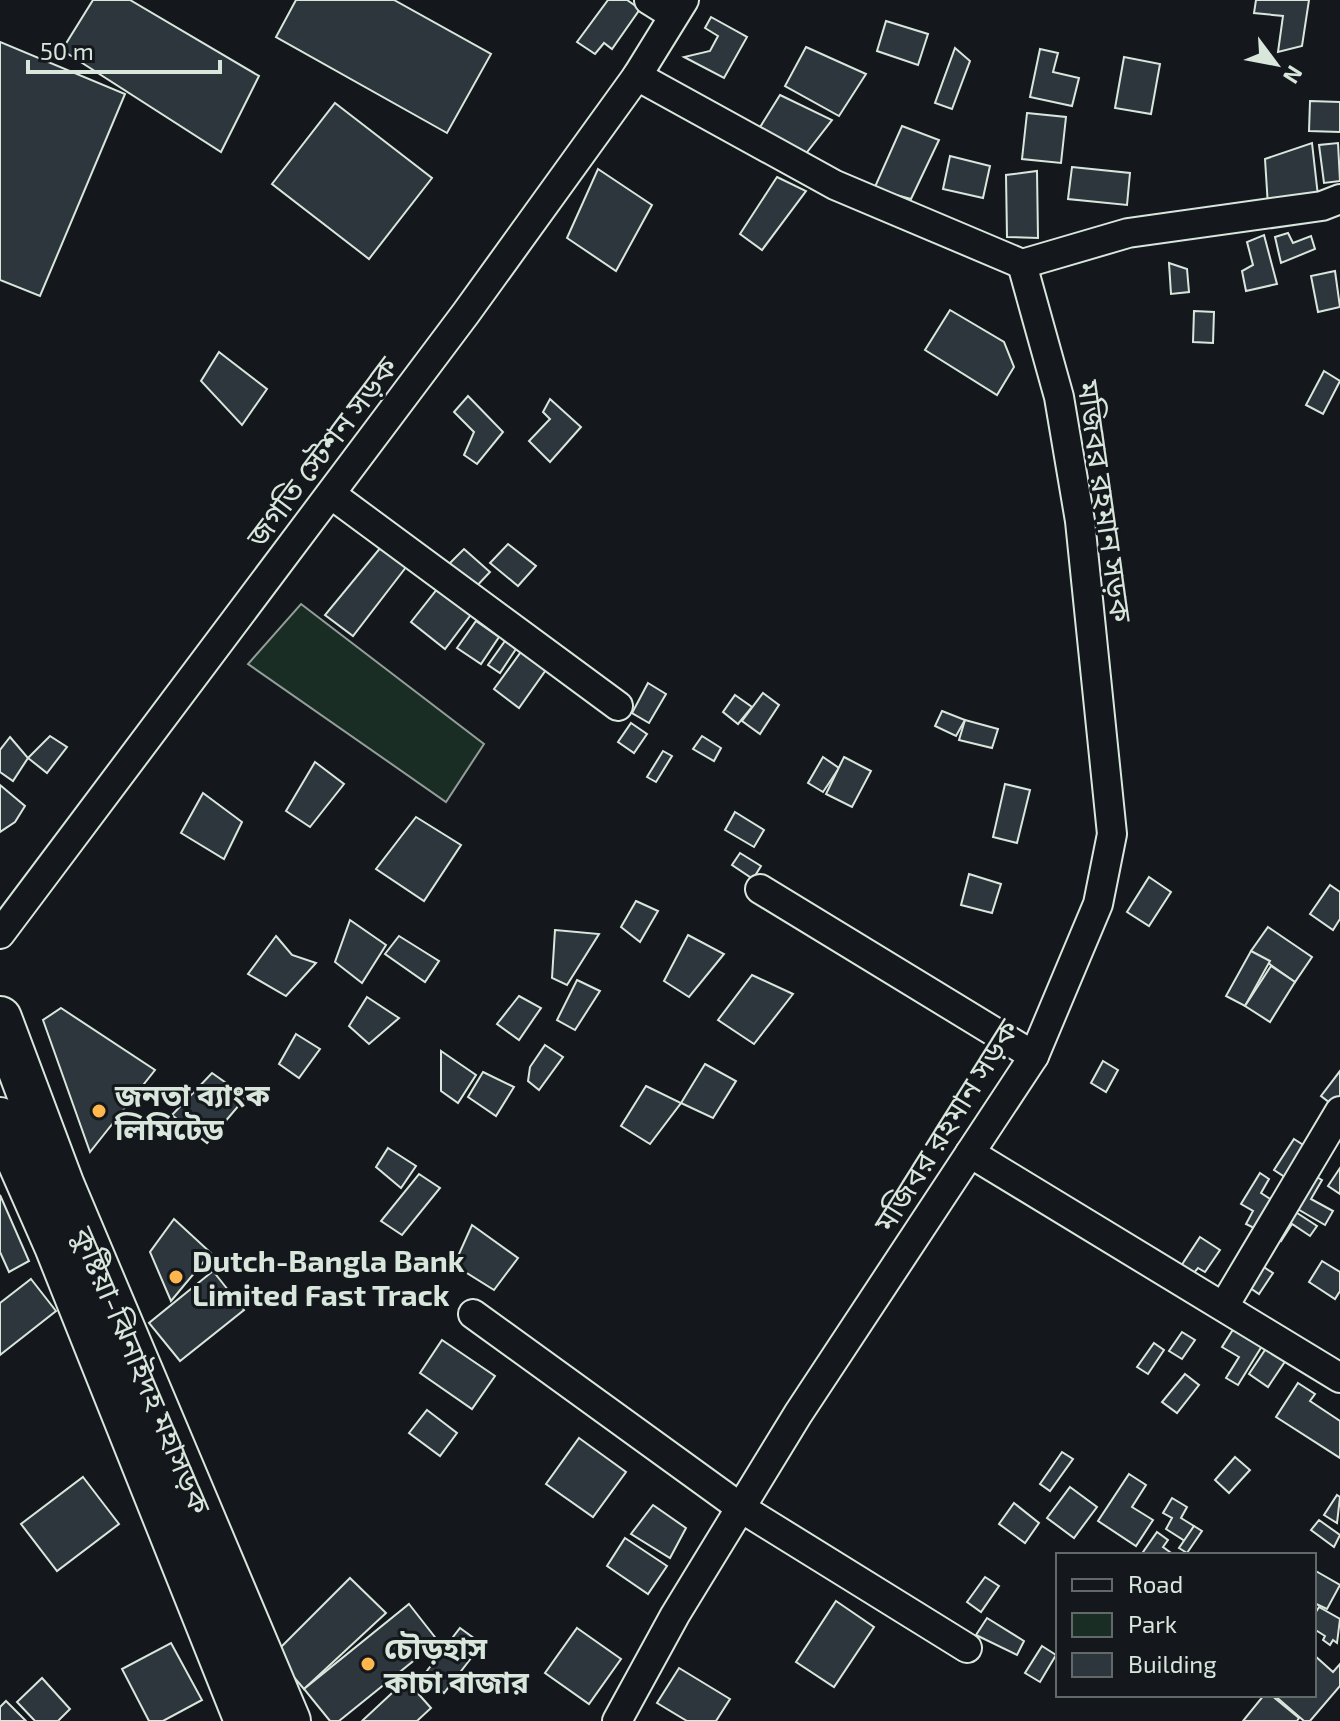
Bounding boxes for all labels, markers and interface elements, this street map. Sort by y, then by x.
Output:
scale bar [28,24,220,74]
north arrow [1236,24,1316,104]
text: 50 m [40,36,94,65]
text: N [1279,62,1309,89]
street label: জগতি স্টেশন সড়ক [237,348,405,554]
street label: মজিবর রহমান সড়ক [1071,377,1141,625]
street label: মজিবর রহমান সড়ক [865,1011,1025,1239]
place label: জনতা ব্যাংক লিমিটেড [114,1076,270,1146]
marker: জনতা ব্যাংক লিমিটেড [90,1102,108,1120]
street label: কুষ্টিয়া-ঝিনাইদহ মহাসড়ক [65,1220,220,1520]
place label: Dutch-Bangla Bank Limited Fast Track [192,1242,465,1312]
marker: Dutch-Bangla Bank Limited Fast Track [167,1268,185,1286]
legend [1056,1553,1316,1697]
text: Road [1128,1569,1183,1598]
text: Park [1128,1609,1177,1638]
place label: চৌড়হাস কাচা বাজার [383,1629,530,1699]
text: Building [1128,1649,1217,1678]
marker: চৌড়হাস কাচা বাজার [359,1655,377,1673]

